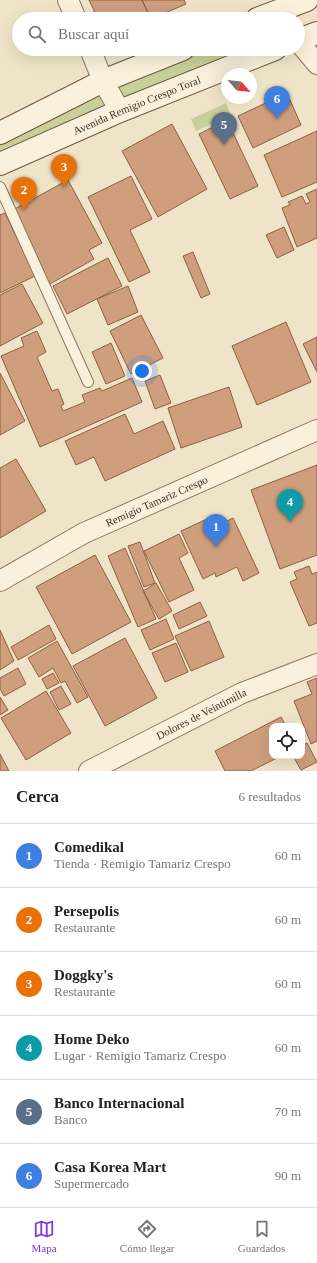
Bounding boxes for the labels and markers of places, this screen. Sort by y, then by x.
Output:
pin: 6 [264,86,290,119]
pin: 5 [211,112,237,145]
pin: 3 [51,154,77,187]
pin: 2 [11,177,37,210]
pin: 4 [277,489,303,522]
pin: 1 [203,514,229,547]

